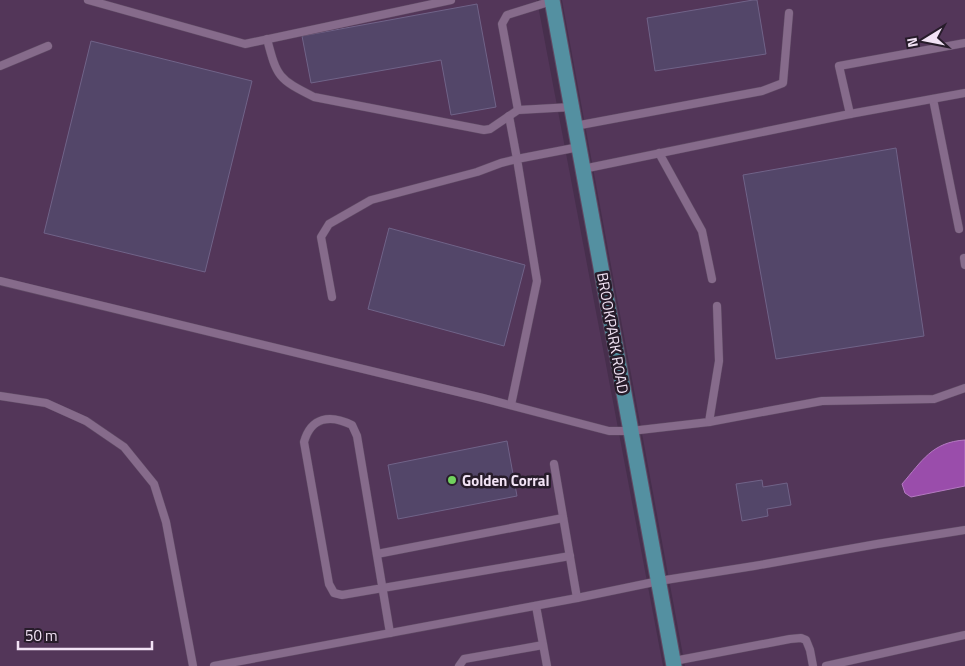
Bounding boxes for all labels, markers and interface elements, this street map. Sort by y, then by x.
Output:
north arrow [900,15,950,65]
text: N [901,36,923,49]
street label: BROOKPARK ROAD [591,271,635,395]
place label: Golden Corral [462,469,550,492]
marker: Golden Corral [446,474,458,486]
scale bar [18,618,151,650]
text: 50 m [25,624,58,647]

